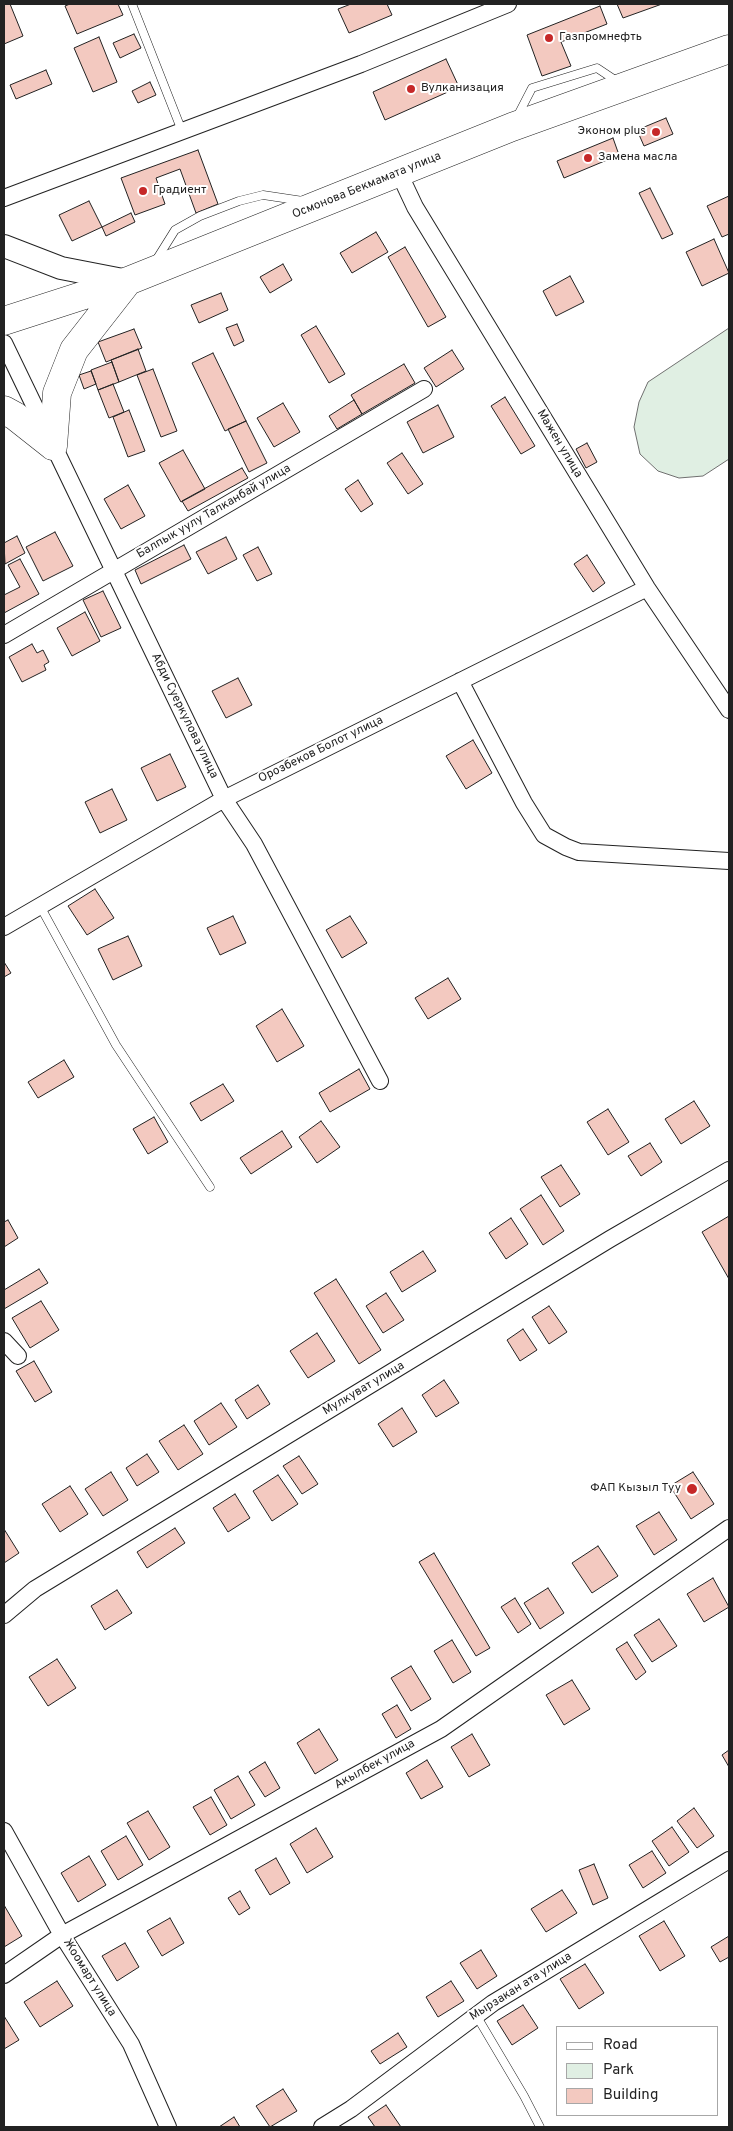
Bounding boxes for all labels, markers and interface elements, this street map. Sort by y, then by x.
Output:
place label: Газпромнефть [559,31,642,45]
marker: Газпромнефть [543,32,555,44]
place label: Вулканизация [421,82,504,96]
marker: Вулканизация [405,83,417,95]
place label: Эконом plus [578,125,646,139]
marker: Эконом plus [650,126,662,138]
street label: Осмонова Бекмамата улица [291,150,443,222]
place label: Замена масла [598,151,677,165]
marker: Замена масла [582,152,594,164]
place label: Градиент [153,184,206,198]
marker: Градиент [137,185,149,197]
street label: Мажен улица [533,407,585,481]
street label: Балпык уулу Талканбай улица [134,462,294,562]
street label: Абди Суеркулова улица [147,651,221,781]
street label: Орозбеков Болот улица [256,714,386,786]
street label: Мулкуват улица [321,1359,407,1419]
place label: ФАП Кызыл Туу [590,1482,681,1496]
marker: ФАП Кызыл Туу [685,1482,699,1496]
street label: Акылбек улица [332,1737,418,1793]
street label: Жоомарт улица [59,1937,119,2019]
street label: Мырзакан ата улица [467,1950,575,2024]
legend [556,2026,718,2116]
text: Road [603,2036,638,2055]
text: Park [603,2061,634,2080]
text: Building [603,2086,658,2105]

